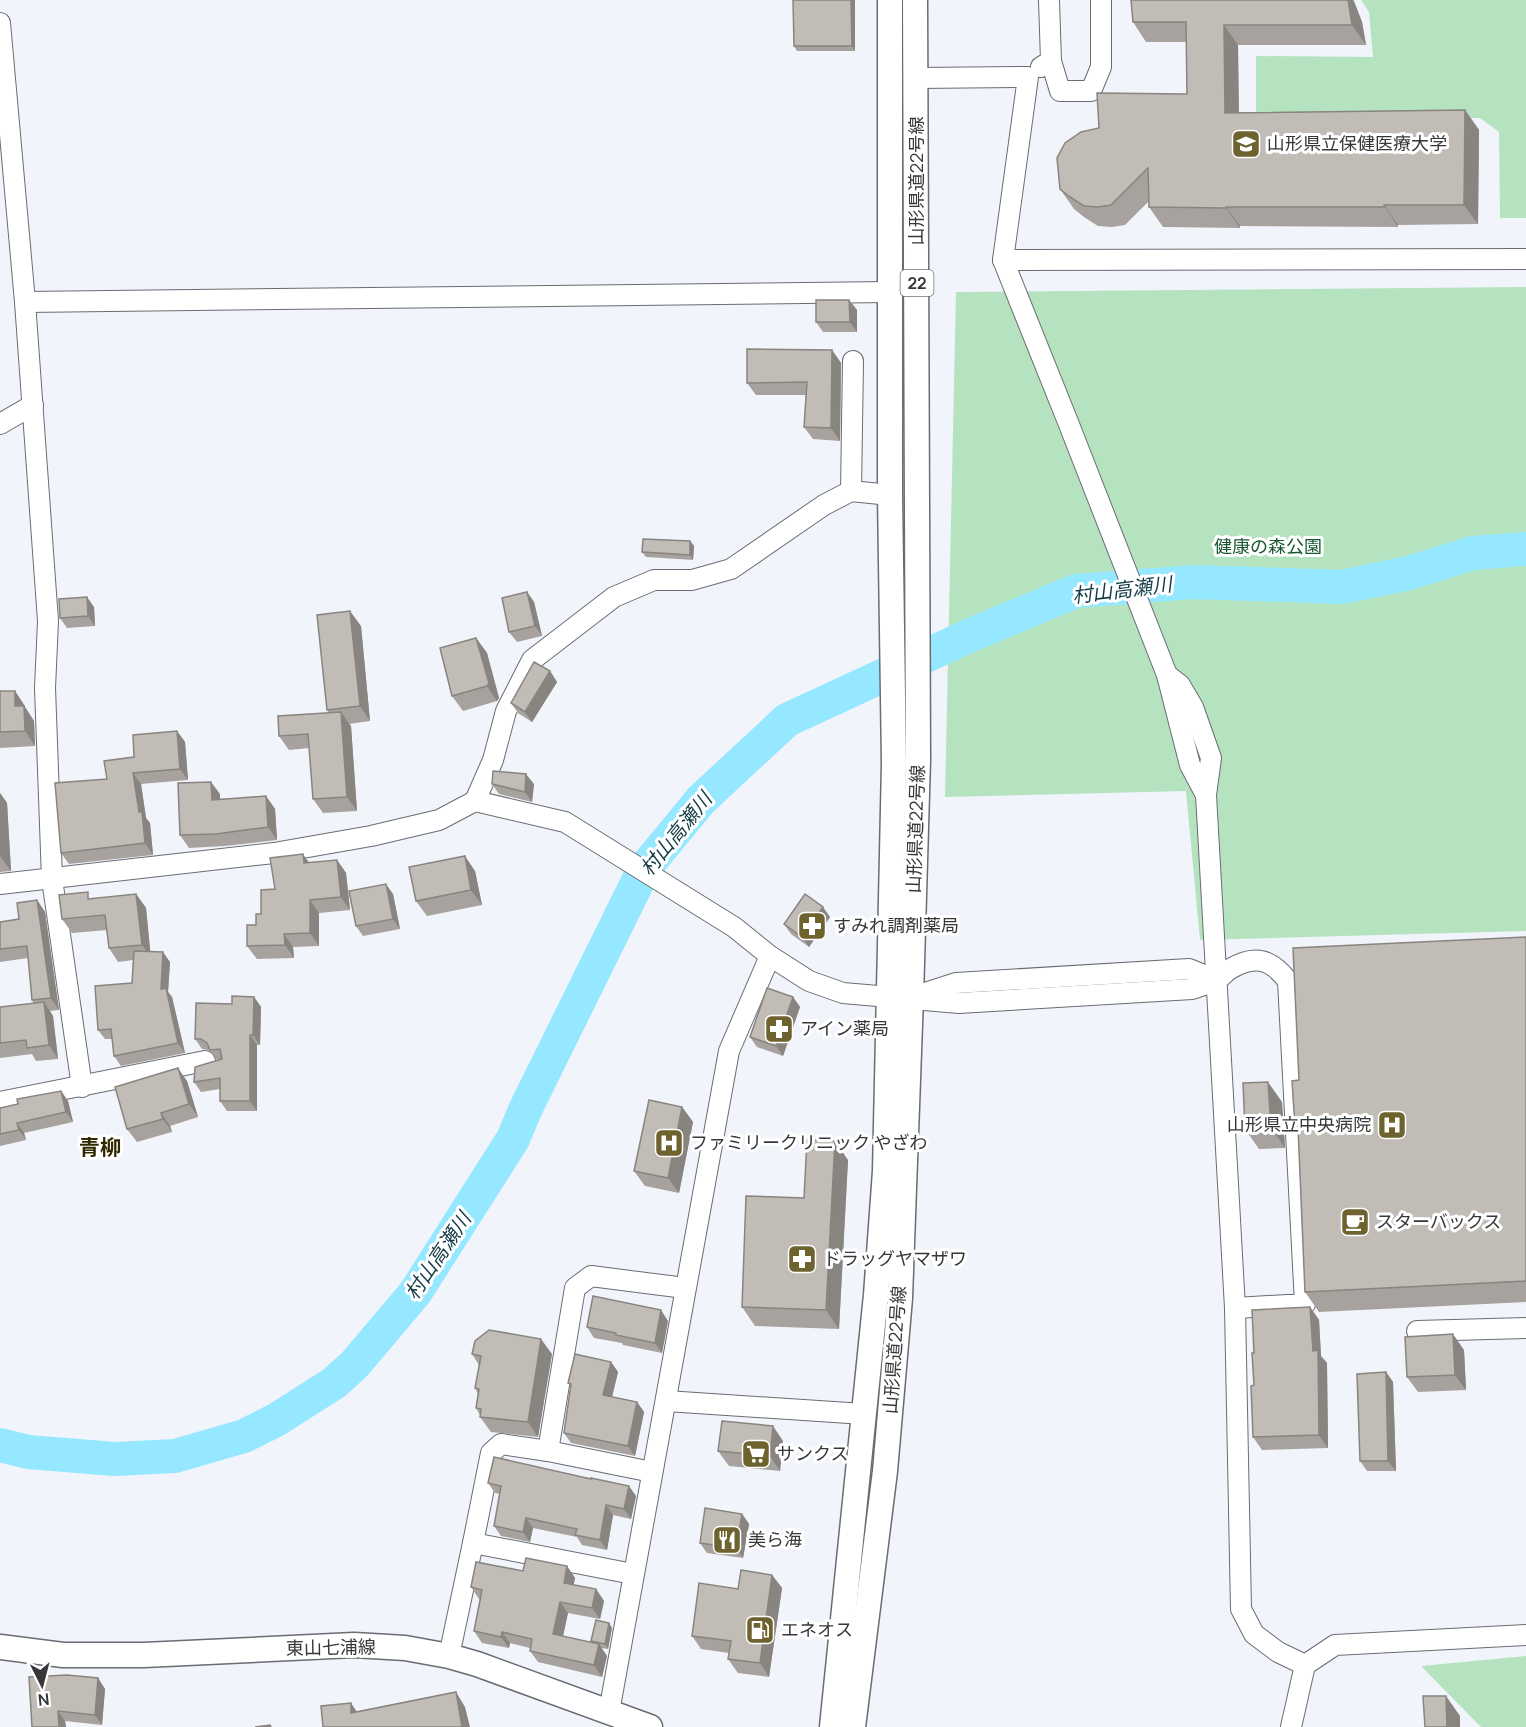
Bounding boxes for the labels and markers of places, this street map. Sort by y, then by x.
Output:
school or university icon: 山形県立保健医療大学 [1230,128,1262,160]
place label: 山形県立保健医療大学 [1267,131,1447,155]
pharmacy icon: すみれ調剤薬局 [796,910,828,942]
place label: すみれ調剤薬局 [833,913,959,937]
pharmacy icon: アイン薬局 [763,1013,795,1045]
place label: アイン薬局 [800,1016,889,1040]
hospital icon: 山形県立中央病院 [1376,1109,1408,1141]
place label: 山形県立中央病院 [1227,1112,1371,1136]
hospital icon: ファミリークリニック やざわ [653,1127,685,1159]
place label: ファミリークリニック やざわ [690,1130,928,1154]
cafe icon: スターバックス [1339,1206,1371,1238]
place label: スターバックス [1376,1209,1501,1233]
pharmacy icon: ドラッグヤマザワ [786,1243,818,1275]
place label: ドラッグヤマザワ [823,1246,967,1270]
supermarket icon: サンクス [740,1438,772,1470]
place label: サンクス [777,1441,848,1465]
restaurant icon: 美ら海 [711,1524,743,1556]
place label: 美ら海 [748,1527,802,1551]
fuel station icon: エネオス [744,1614,776,1646]
place label: エネオス [781,1617,853,1641]

